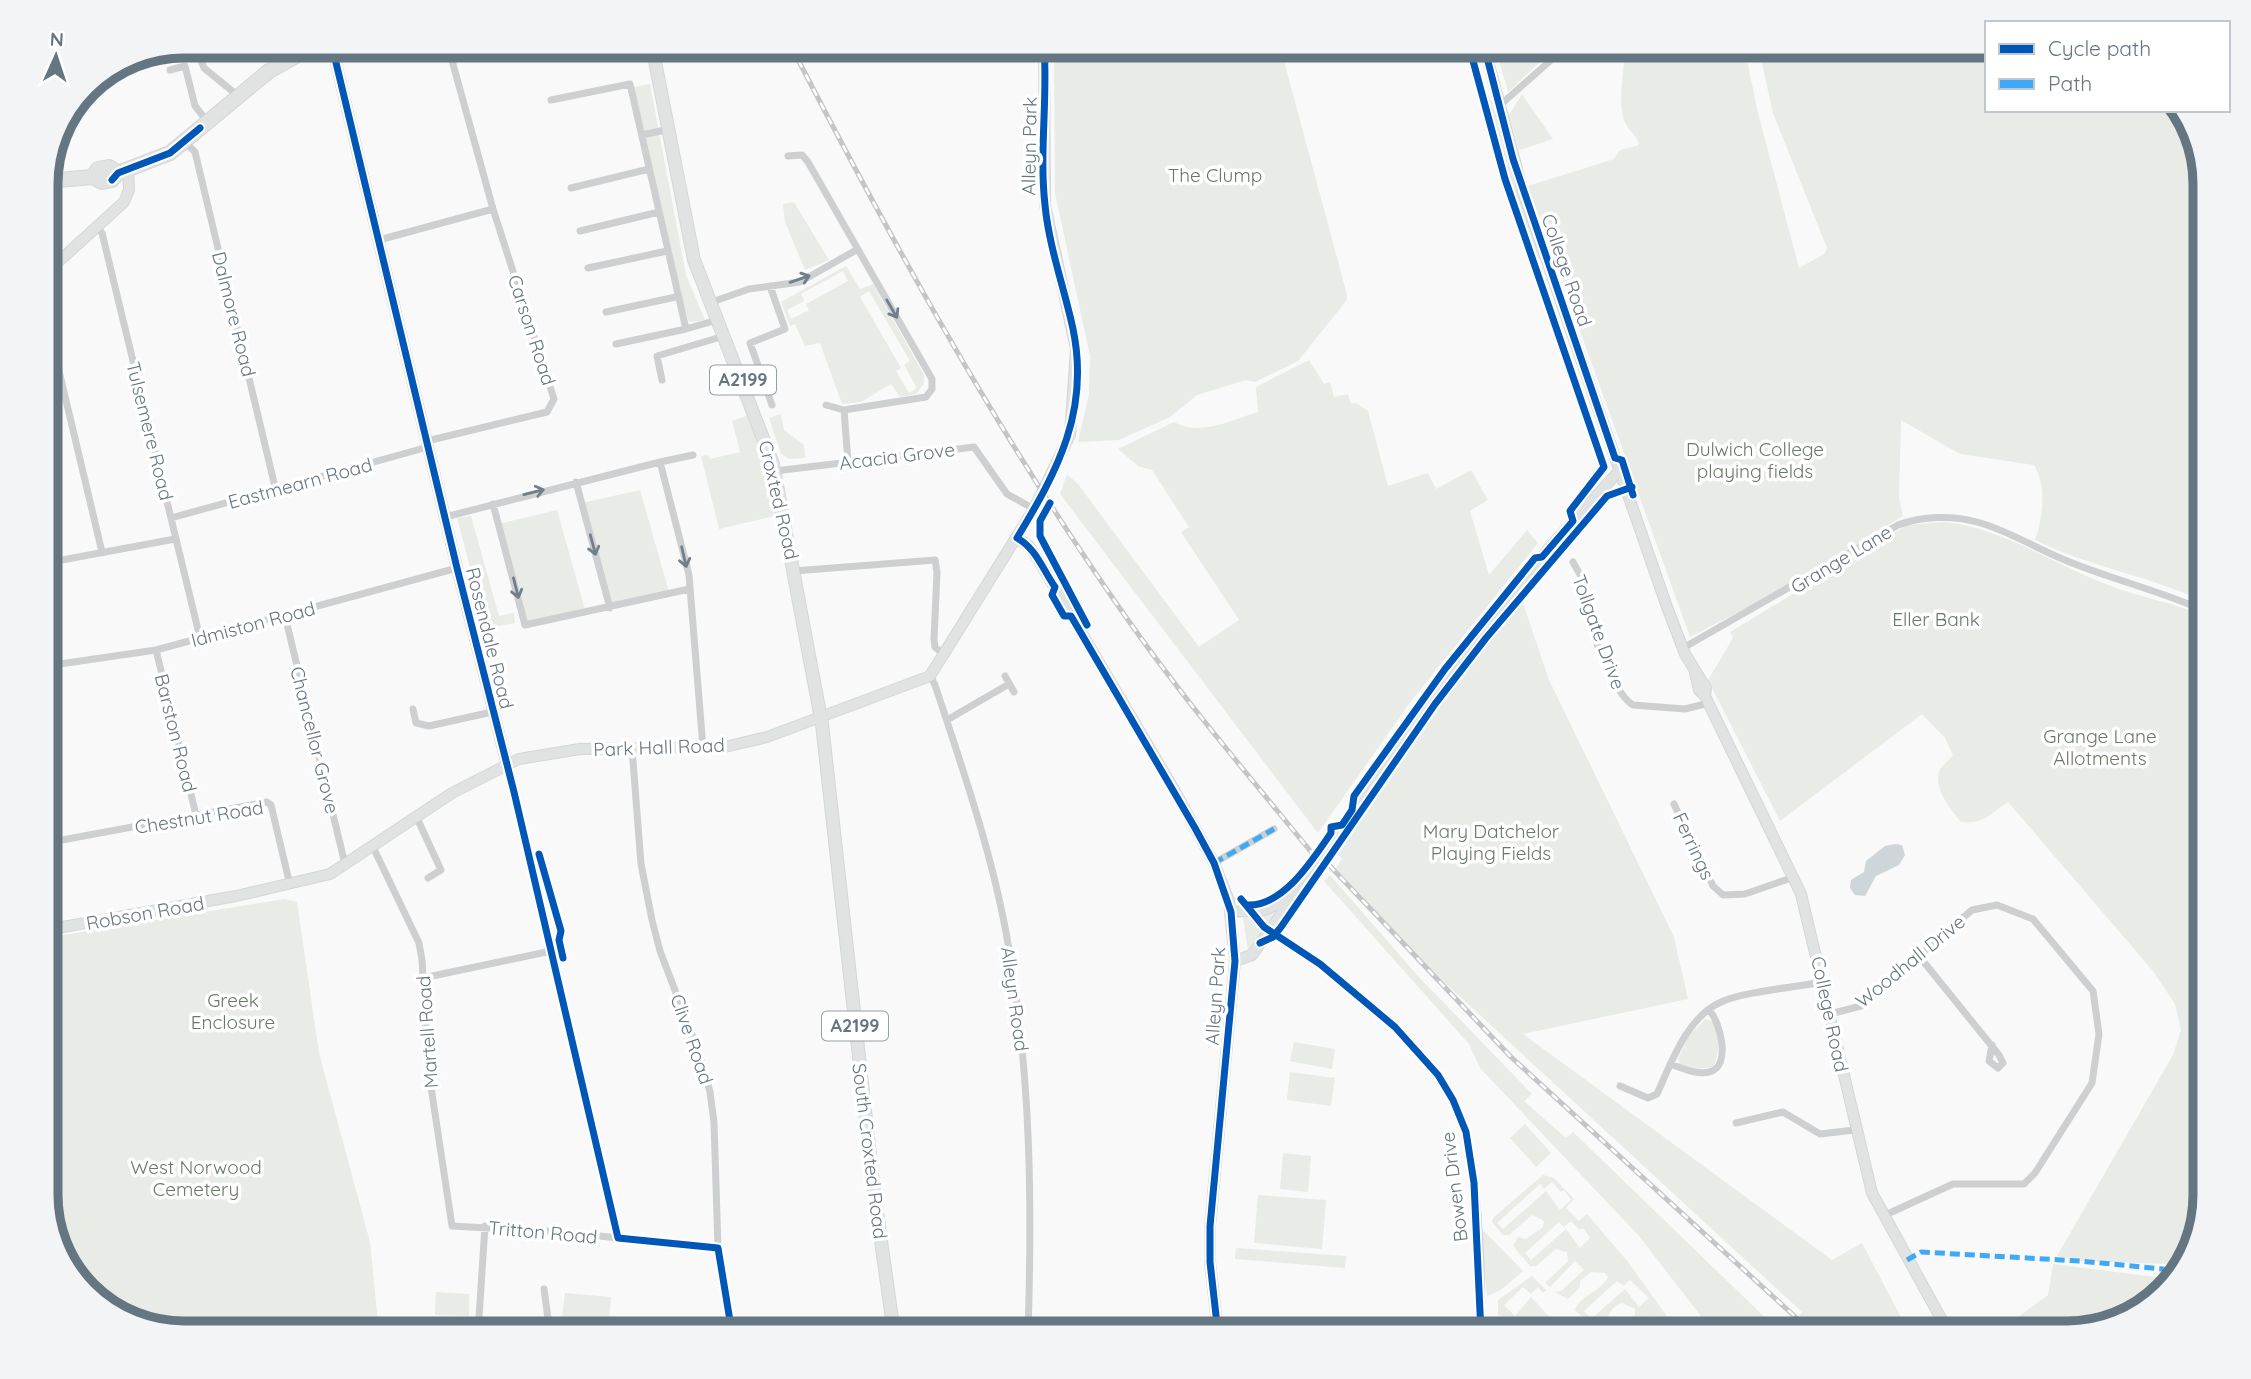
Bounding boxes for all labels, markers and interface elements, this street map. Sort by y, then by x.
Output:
north arrow [21,21,91,91]
legend [1985,21,2230,112]
text: N [49,27,64,51]
text: Cycle path [2048,35,2151,61]
text: Path [2048,70,2092,96]
street label: Alleyn Park [1016,96,1042,196]
park label: The Clump [1168,163,1262,187]
street label: College Road [1537,210,1597,330]
street label: Dalmore Road [207,249,261,379]
street label: Carson Road [503,272,561,388]
one-way arrow [789,272,811,284]
one-way arrow [885,298,899,318]
street label: Tulsemere Road [121,359,179,503]
road number: A2199 [710,366,776,394]
street label: Acacia Grove [838,437,956,475]
park label: Dulwich College playing fields [1686,437,1824,483]
street label: Croxted Road [754,438,804,562]
street label: Eastmearn Road [225,452,375,514]
one-way arrow [522,485,545,498]
street label: Grange Lane [1786,519,1896,599]
one-way arrow [587,533,600,556]
one-way arrow [678,545,692,568]
street label: Rosendale Road [461,565,519,711]
street label: Tollgate Drive [1567,571,1631,693]
one-way arrow [510,576,523,599]
street label: Idmiston Road [188,596,318,652]
park label: Eller Bank [1892,607,1980,631]
street label: Chancellor Grove [285,664,345,816]
street label: Barston Road [150,671,202,795]
park label: Grange Lane Allotments [2043,724,2157,770]
street label: Park Hall Road [593,733,725,761]
street label: Chestnut Road [133,795,265,839]
street label: Ferrings [1668,809,1720,884]
park label: Mary Datchelor Playing Fields [1423,819,1560,865]
street label: Robson Road [84,891,206,935]
street label: Woodhall Drive [1850,909,1970,1013]
street label: Alleyn Road [996,945,1034,1053]
street label: Alleyn Park [1200,946,1230,1046]
street label: College Road [1806,954,1854,1074]
street label: Martell Road [411,975,443,1089]
park label: Greek Enclosure [191,988,275,1034]
street label: Clive Road [665,991,719,1087]
road number: A2199 [822,1012,888,1041]
street label: South Croxted Road [847,1062,893,1240]
street label: Bowen Drive [1435,1131,1473,1243]
park label: West Norwood Cemetery [130,1155,262,1201]
street label: Tritton Road [488,1215,598,1249]

